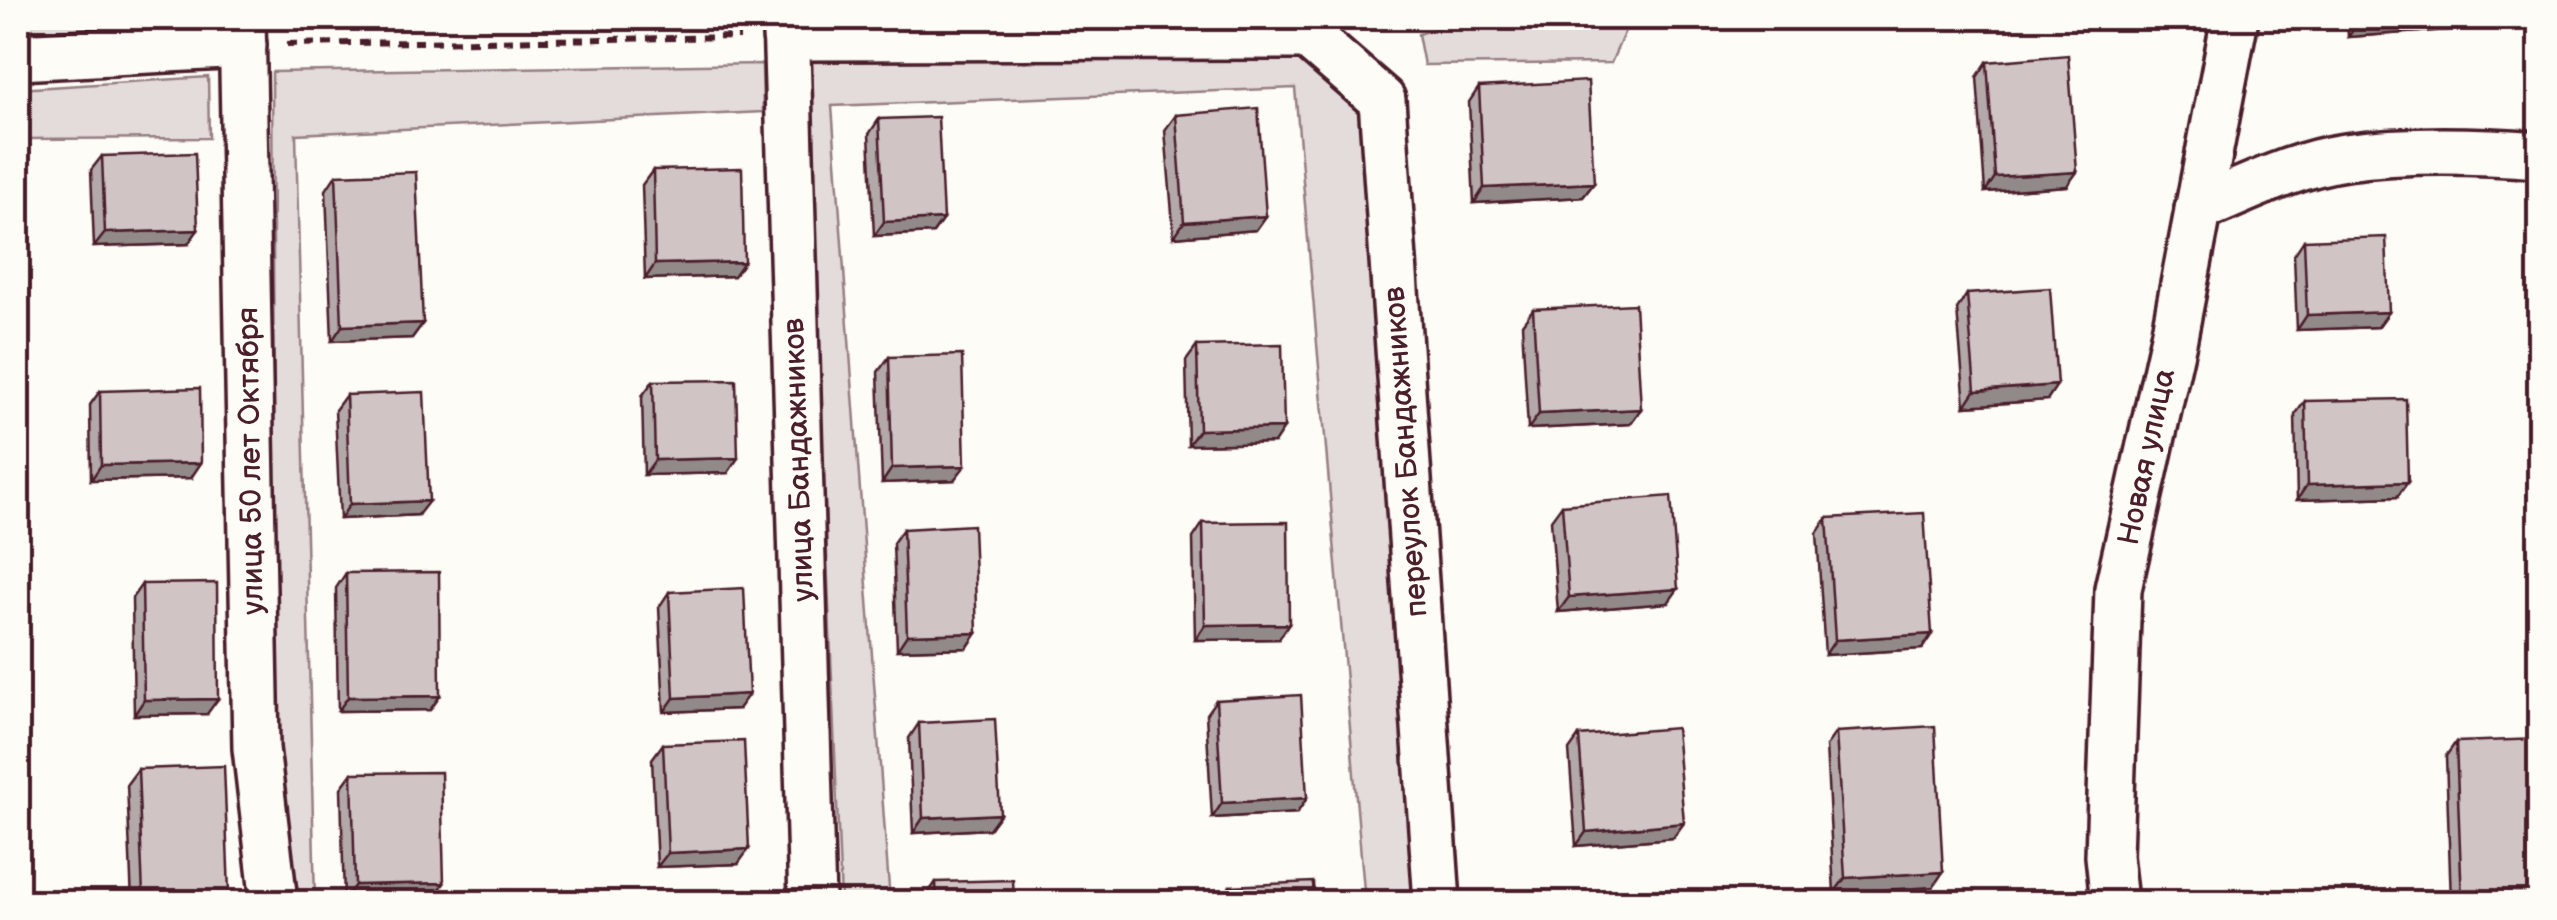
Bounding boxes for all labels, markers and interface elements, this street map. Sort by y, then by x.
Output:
street label: переулок Бандажников [1376,285,1436,618]
street label: улица 50 лет Октября [230,307,272,615]
street label: улица Бандажников [776,317,822,603]
street label: Новая улица [2111,365,2183,548]

